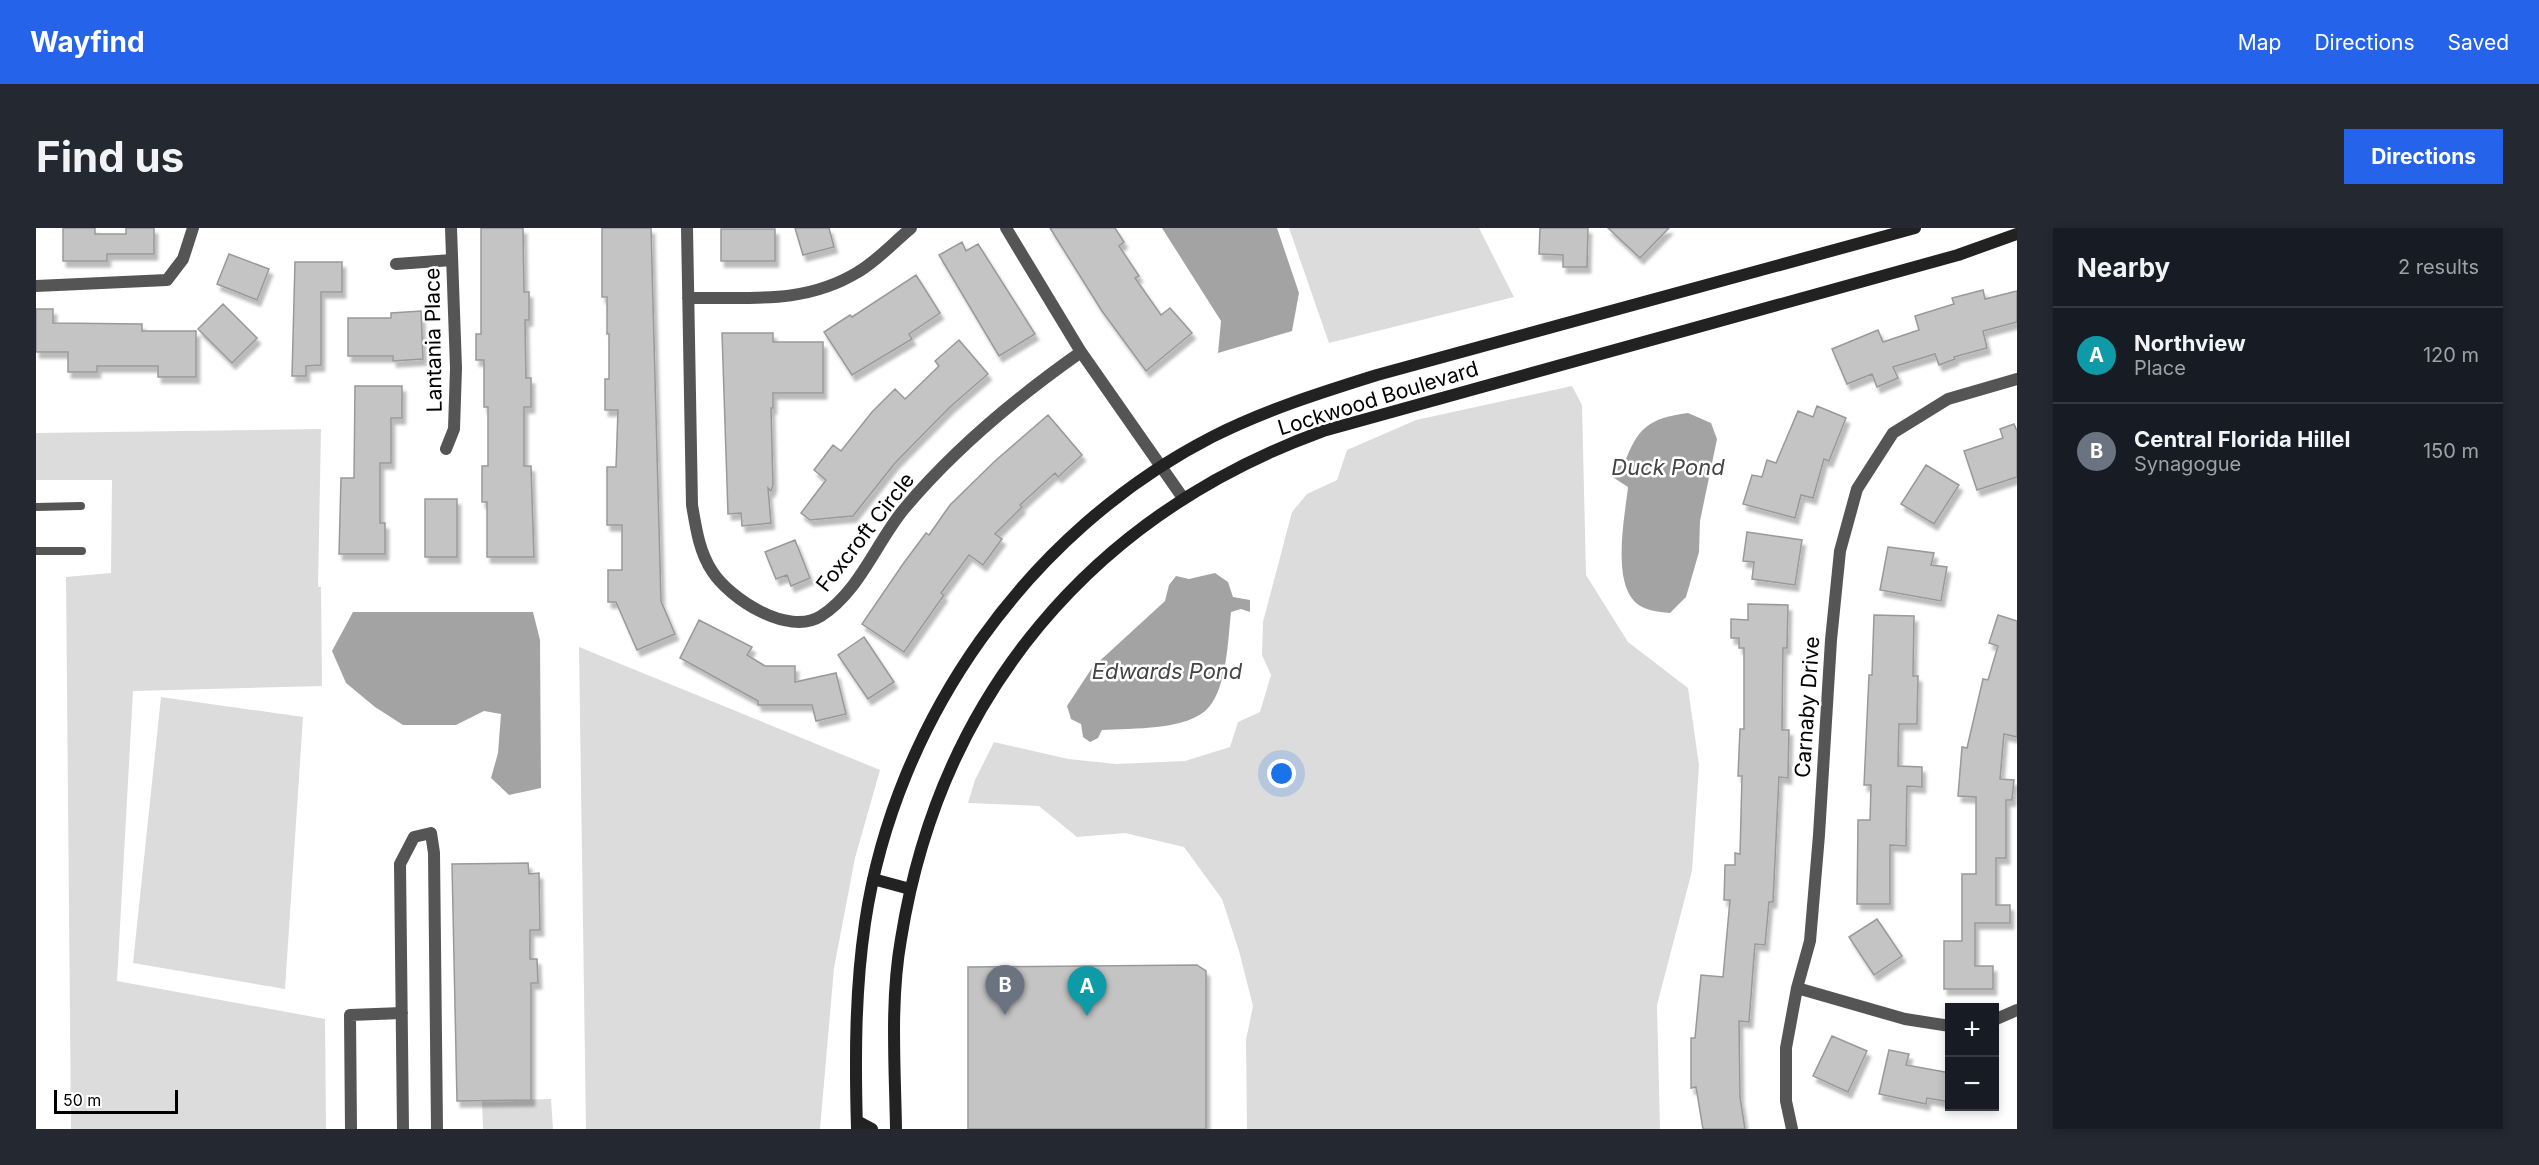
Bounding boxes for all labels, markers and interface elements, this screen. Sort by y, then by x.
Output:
text: Wayfind [30,25,145,59]
text: Map [2238,30,2281,55]
text: Directions [2314,30,2415,55]
text: Saved [2448,30,2509,55]
button: Directions [2344,129,2503,184]
text: Find us [36,131,184,182]
text: Nearby [2077,252,2170,283]
text: 2 results [2398,255,2479,279]
street label: Lantania Place [419,268,447,412]
text: Northview [2134,330,2246,356]
text: A [2089,343,2104,367]
text: 120 m [2423,343,2479,367]
street label: Lockwood Boulevard [1275,356,1481,440]
text: Place [2134,356,2186,380]
text: Central Florida Hillel [2134,426,2350,452]
text: B [2090,439,2103,463]
text: 150 m [2423,439,2479,463]
text: Synagogue [2134,452,2241,476]
water label: Duck Pond [1611,454,1725,480]
street label: Foxcroft Circle [811,468,919,596]
street label: Carnaby Drive [1790,635,1824,779]
water label: Edwards Pond [1092,658,1243,684]
your location [1267,759,1296,788]
pin: B [986,966,1024,1015]
pin: A [1068,966,1106,1016]
map controls [1945,1003,1999,1111]
button: + [1945,1003,1999,1057]
button: − [1945,1057,1999,1111]
scale bar [54,1087,178,1114]
text: 50 m [63,1090,101,1110]

